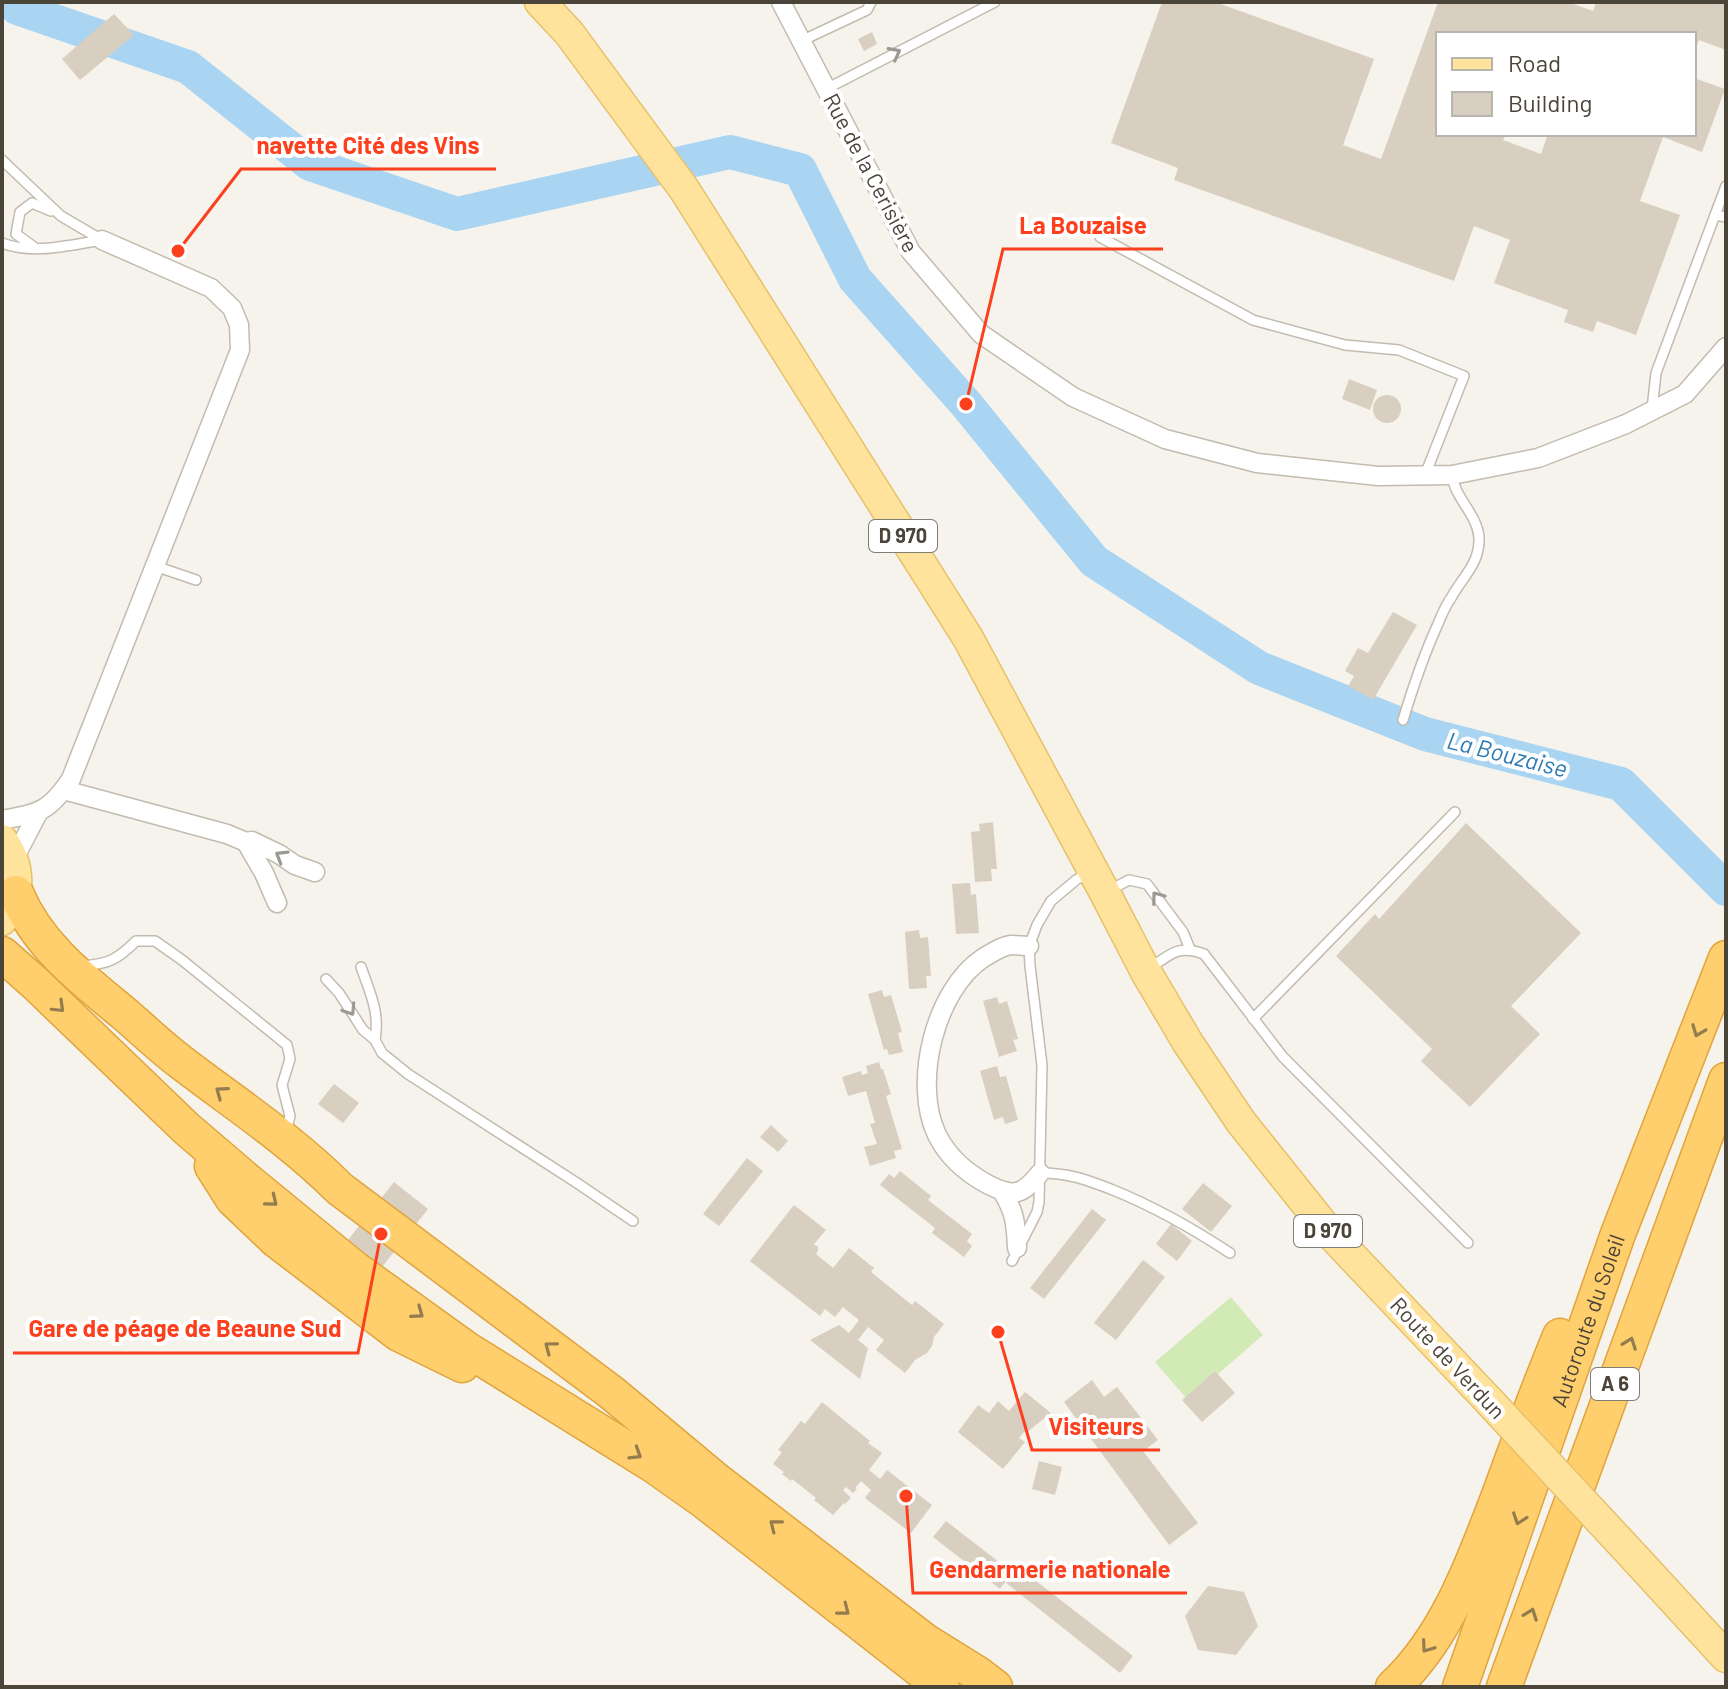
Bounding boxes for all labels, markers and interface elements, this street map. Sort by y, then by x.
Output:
legend [1436,32,1696,136]
one-way arrow [886,47,901,62]
text: Road [1508,48,1561,77]
text: Building [1508,88,1592,117]
street label: Rue de la Cerisière [819,89,925,257]
callout: navette Cité des Vins [241,121,496,169]
text: navette Cité des Vins [256,130,480,159]
callout: La Bouzaise [1003,201,1163,249]
text: La Bouzaise [1019,210,1147,239]
road number: D 970 [869,520,937,552]
water label: La Bouzaise [1444,725,1571,782]
one-way arrow [275,850,290,866]
one-way arrow [1152,891,1166,906]
one-way arrow [50,997,64,1012]
one-way arrow [341,1001,356,1016]
one-way arrow [1691,1023,1708,1037]
one-way arrow [215,1087,230,1101]
one-way arrow [263,1191,277,1206]
road number: D 970 [1294,1215,1362,1247]
street label: Autoroute du Soleil [1545,1231,1629,1410]
street label: Route de Verdun [1386,1291,1512,1423]
one-way arrow [409,1303,423,1318]
callout: Gare de péage de Beaune Sud [13,1305,358,1353]
text: Gare de péage de Beaune Sud [29,1313,341,1342]
one-way arrow [1620,1337,1637,1351]
one-way arrow [544,1342,559,1356]
road number: A 6 [1591,1368,1639,1400]
callout: Visiteurs [1032,1402,1160,1450]
text: Visiteurs [1048,1411,1144,1440]
one-way arrow [627,1445,642,1460]
one-way arrow [1512,1511,1528,1525]
one-way arrow [769,1521,784,1535]
callout: Gendarmerie nationale [913,1545,1187,1593]
text: Gendarmerie nationale [929,1554,1171,1583]
one-way arrow [835,1601,850,1615]
one-way arrow [1521,1608,1538,1622]
one-way arrow [1422,1638,1437,1652]

